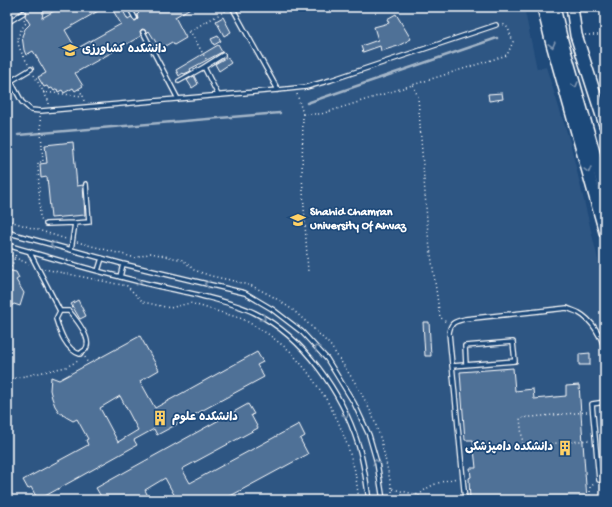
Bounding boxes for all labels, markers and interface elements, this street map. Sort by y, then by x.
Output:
school or university icon: دانشکده کشاورزی [61,41,79,59]
one-way arrow [547,41,556,48]
place label: دانشکده کشاورزی [82,43,167,57]
one-way arrow [570,82,579,89]
one-way arrow [583,166,592,173]
place label: Shahid Chamran University Of Ahvaz [310,206,407,234]
school or university icon: Shahid Chamran University Of Ahvaz [289,211,307,229]
one-way arrow [50,241,57,250]
one-way arrow [136,277,142,285]
one-way arrow [203,280,210,288]
one-way arrow [259,313,266,321]
one-way arrow [314,345,321,352]
building icon: دانشکده علوم [151,409,169,427]
place label: دانشکده علوم [172,411,238,425]
one-way arrow [341,411,349,419]
building icon: دانشکده دامپزشکی [556,439,574,457]
place label: دانشکده دامپزشکی [465,441,553,455]
one-way arrow [372,458,381,465]

